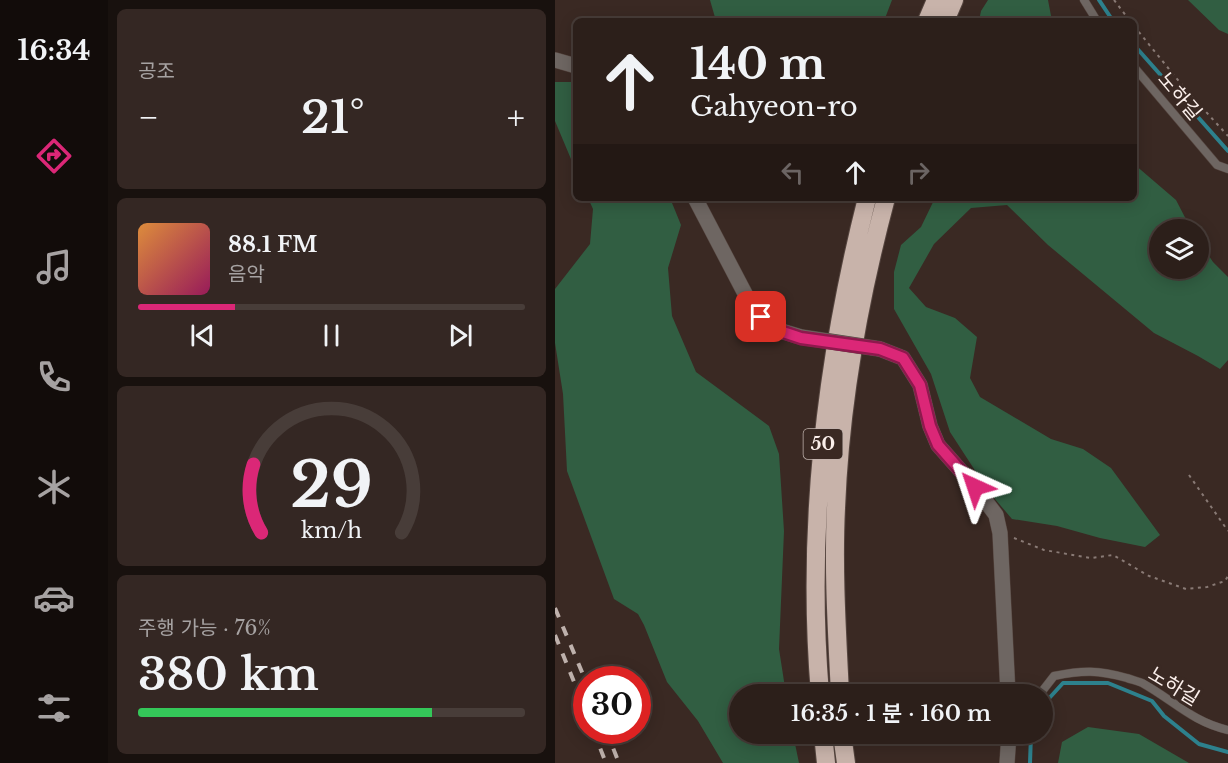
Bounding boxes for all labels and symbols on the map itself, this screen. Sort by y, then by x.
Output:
street label: 노하길 [1153,67,1207,125]
pin [735,291,786,342]
road number: 50 [803,429,843,459]
position arrow [943,455,1007,519]
street label: 노하길 [1144,661,1204,711]
speed limit sign: 30 [573,666,651,744]

